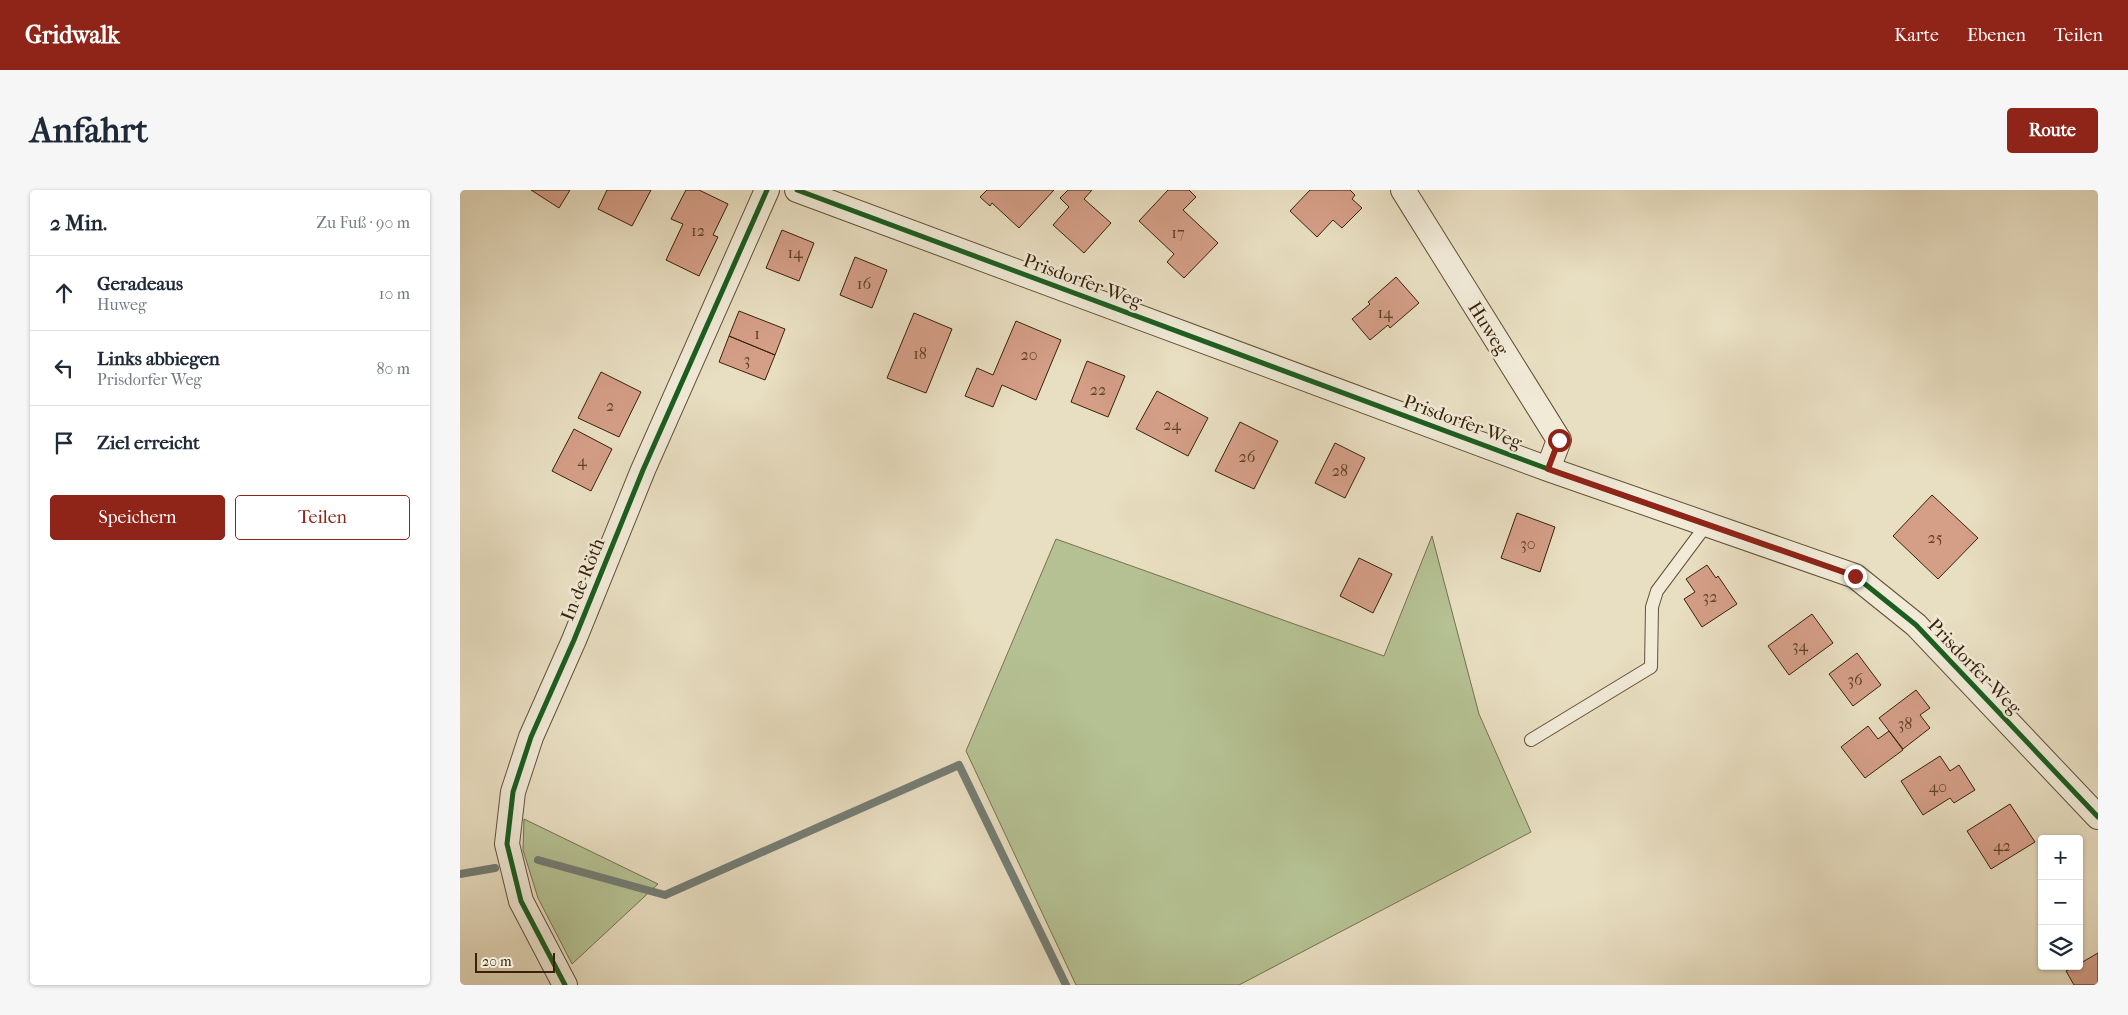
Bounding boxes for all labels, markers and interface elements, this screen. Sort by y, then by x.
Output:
text: Gridwalk [25,21,120,49]
text: Karte [1894,25,1939,46]
text: Ebenen [1967,25,2026,46]
text: Teilen [2054,25,2103,46]
button: Route [2007,108,2098,153]
text: Anfahrt [30,110,148,151]
text: 2 Min. [50,211,107,235]
text: Zu Fuß · 90 m [316,213,410,232]
house number: 12 [691,221,705,240]
house number: 17 [1171,223,1185,242]
house number: 14 [787,243,803,262]
street label: Prisdorfer Weg [1020,249,1146,313]
text: Geradeaus [97,273,183,295]
house number: 16 [857,274,871,293]
icon: ahead [50,279,78,307]
text: 10 m [379,284,410,303]
text: Huweg [97,295,147,314]
street label: Huweg [1463,298,1514,360]
house number: 14 [1377,303,1393,322]
house number: 1 [754,324,760,343]
house number: 18 [913,344,927,363]
house number: 20 [1020,345,1038,364]
text: Links abbiegen [97,348,220,370]
house number: 3 [744,350,750,369]
icon: left [50,354,78,382]
text: 80 m [376,359,410,378]
text: Prisdorfer Weg [97,370,202,389]
house number: 22 [1090,380,1106,399]
street label: Prisdorfer Weg [1400,390,1526,454]
house number: 2 [606,396,614,415]
house number: 24 [1163,415,1181,434]
icon: arrive [50,429,78,457]
route start [1548,429,1571,452]
text: Ziel erreicht [97,432,200,454]
house number: 26 [1239,447,1256,466]
house number: 4 [577,451,587,470]
house number: 28 [1332,461,1348,480]
button: Speichern [50,495,225,540]
button: Teilen [235,495,410,540]
house number: 25 [1927,528,1943,547]
house number: 30 [1520,534,1536,553]
street label: In de Röth [556,535,610,624]
route end [1844,565,1867,588]
house number: 32 [1703,587,1717,606]
street label: Prisdorfer Weg [1923,614,2026,720]
house number: 34 [1792,636,1809,655]
house number: 36 [1847,670,1863,689]
house number: 38 [1898,714,1912,733]
house number: 40 [1929,777,1947,796]
map controls [2038,835,2083,970]
button: + [2038,835,2083,880]
house number: 42 [1993,836,2011,855]
button: − [2038,880,2083,925]
button: layers [2038,925,2083,970]
scale bar [475,950,555,973]
text: 20 m [482,953,512,970]

